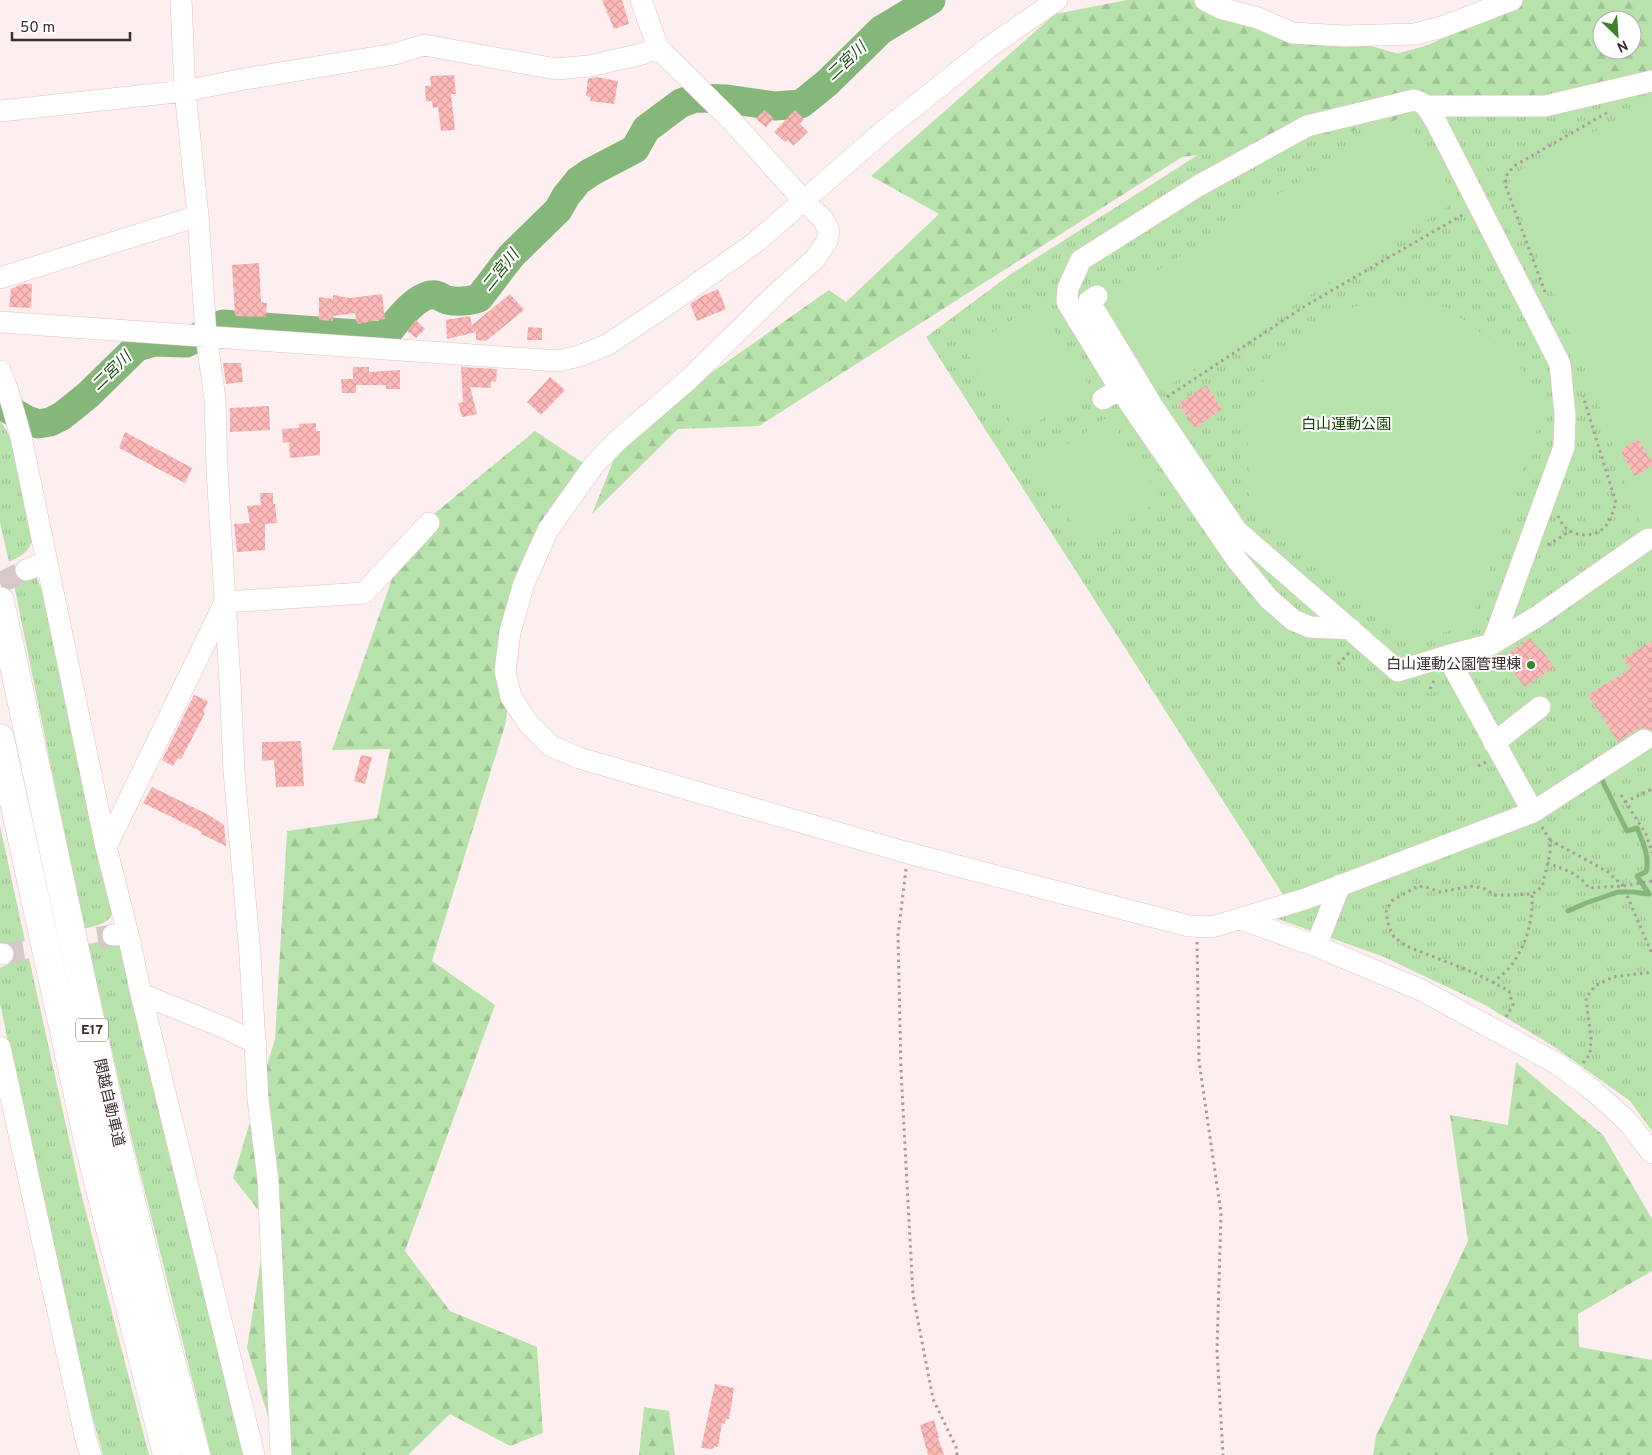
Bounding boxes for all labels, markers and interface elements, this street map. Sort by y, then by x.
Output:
scale bar [12,10,130,42]
north arrow [1592,10,1642,60]
text: 50 m [20,19,55,38]
text: N [1614,36,1630,55]
water label: 二宮川 [823,37,873,86]
water label: 二宮川 [478,245,525,296]
water label: 二宮川 [88,347,138,396]
park label: 白山運動公園 [1301,416,1391,435]
place label: 白山運動公園管理棟 [1386,655,1521,675]
marker: 白山運動公園管理棟 [1525,659,1537,671]
road number: E17 [76,1018,108,1042]
street label: 関越自動車道 [89,1057,127,1149]

